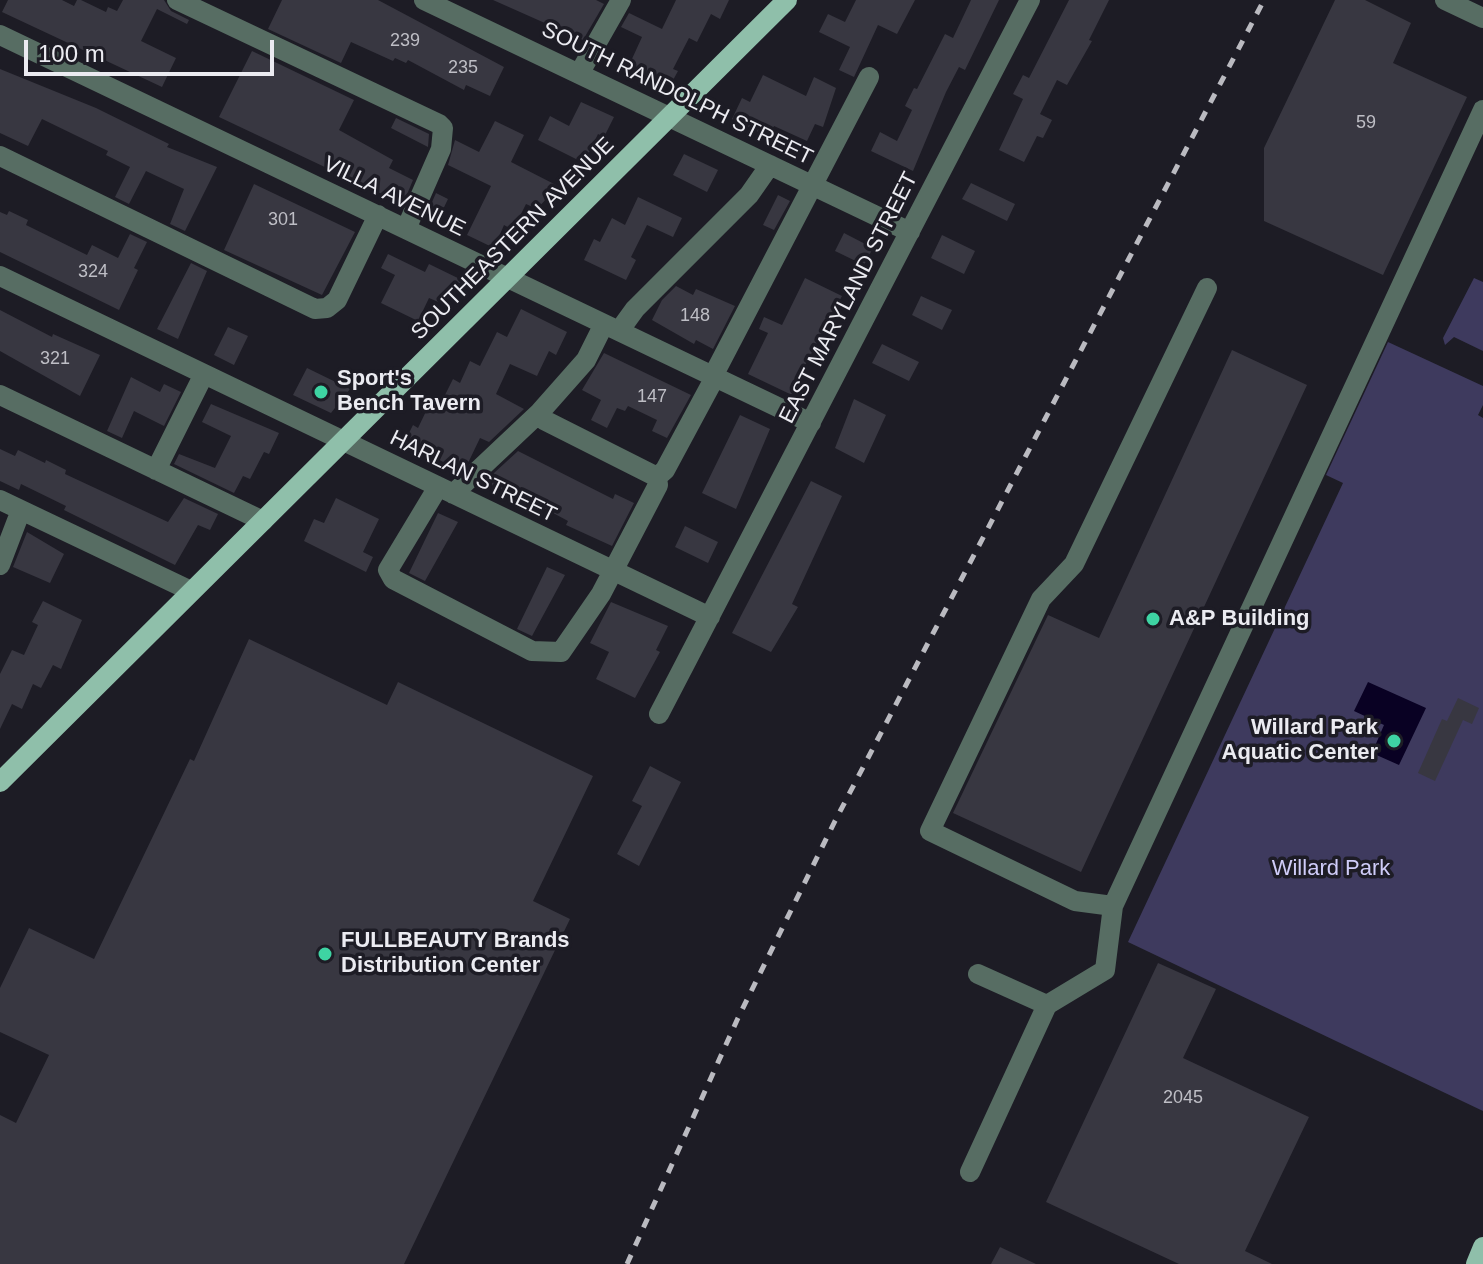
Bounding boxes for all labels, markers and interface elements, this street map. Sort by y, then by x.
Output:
street label: SOUTH RANDOLPH STREET [537,17,817,171]
scale bar [28,24,278,74]
house number: 239 [390,30,420,52]
text: 100 m [38,40,105,67]
house number: 235 [448,57,478,79]
house number: 59 [1356,112,1376,134]
street label: SOUTHEASTERN AVENUE [406,132,620,346]
street label: VILLA AVENUE [319,151,469,243]
street label: EAST MARYLAND STREET [774,168,924,428]
house number: 301 [268,209,298,231]
house number: 324 [78,261,108,283]
house number: 148 [680,305,710,327]
house number: 321 [40,348,70,370]
place label: Sport's Bench Tavern [337,366,481,418]
marker: Sport's Bench Tavern [312,383,330,401]
house number: 147 [637,386,667,408]
street label: HARLAN STREET [385,425,561,529]
place label: A&P Building [1169,606,1310,632]
marker: A&P Building [1144,610,1162,628]
place label: Willard Park Aquatic Center [1222,715,1378,766]
marker: Willard Park Aquatic Center [1385,732,1403,750]
park label: Willard Park [1272,856,1390,882]
place label: FULLBEAUTY Brands Distribution Center [341,928,570,980]
marker: FULLBEAUTY Brands Distribution Center [316,945,334,963]
house number: 2045 [1163,1087,1203,1109]

